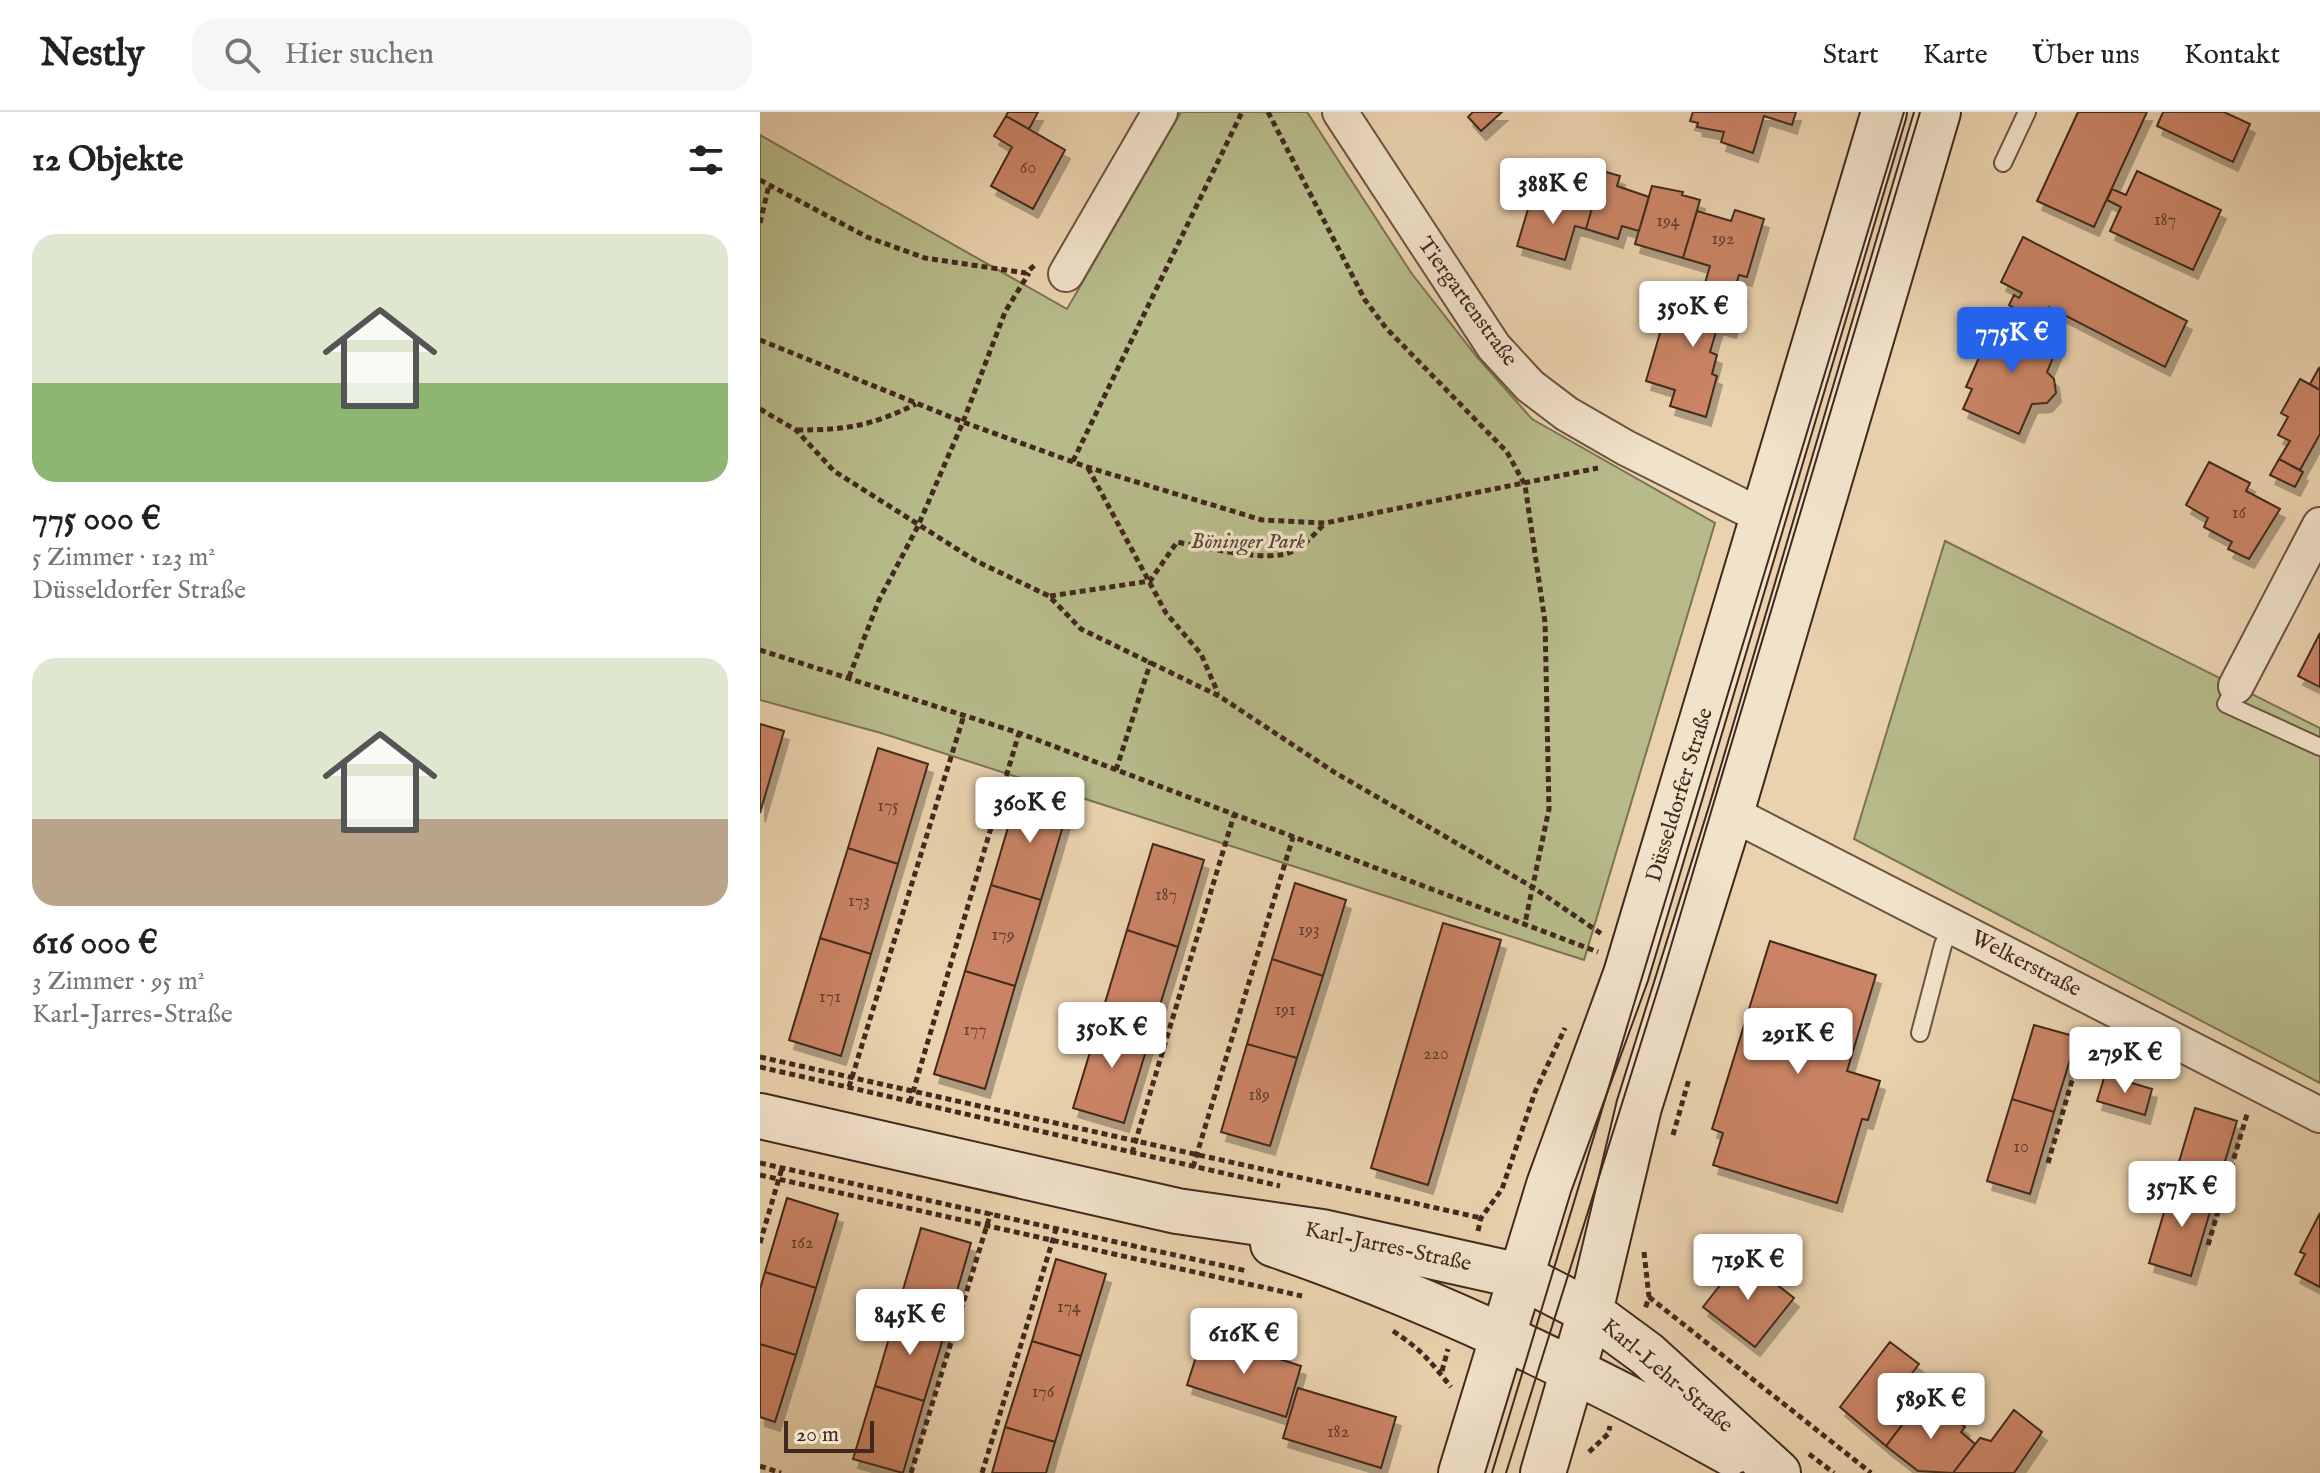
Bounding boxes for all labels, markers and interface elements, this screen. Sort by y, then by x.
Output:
search box [192,19,752,91]
text: Nestly [40,31,144,79]
icon: search [220,33,264,77]
text: Hier suchen [284,36,434,74]
text: Start [1823,38,1879,73]
text: Karte [1923,38,1988,73]
text: Über uns [2032,38,2140,73]
text: Kontakt [2184,38,2280,73]
icon: filters [684,138,728,182]
text: 12 Objekte [32,139,183,182]
house number: 60 [1020,157,1036,180]
pin: 388K € [1488,158,1618,226]
text: 388K € [1518,167,1588,200]
house number: 187 [2154,209,2176,232]
house number: 194 [1656,210,1680,233]
house number: 192 [1711,228,1735,251]
street label: Tiergartenstraße [1411,232,1523,372]
pin: 350K € [1628,281,1758,349]
icon: home [308,286,452,430]
text: 350K € [1657,290,1729,323]
pin: 775K € [1947,307,2077,375]
text: 775K € [1975,316,2049,349]
text: 775 000 € [32,498,161,541]
house number: 16 [2232,502,2247,525]
park label: Böninger Park [1191,528,1305,556]
text: 5 Zimmer · 123 m² [32,541,216,574]
text: Düsseldorfer Straße [32,574,246,607]
street label: Düsseldorfer Straße [1640,704,1720,886]
icon: home [308,710,452,854]
pin: 360K € [965,777,1095,845]
text: 360K € [993,786,1067,819]
house number: 175 [877,795,899,818]
house number: 187 [1155,884,1177,907]
house number: 173 [848,890,870,913]
house number: 193 [1298,919,1320,942]
text: 616 000 € [32,922,158,965]
house number: 179 [992,924,1014,947]
street label: Welkerstraße [1966,924,2086,1004]
text: 3 Zimmer · 95 m² [32,965,205,998]
house number: 171 [819,986,841,1009]
text: Karl-Jarres-Straße [32,998,233,1031]
house number: 191 [1274,999,1296,1022]
pin: 350K € [1047,1002,1177,1070]
pin: 291K € [1733,1008,1863,1076]
text: 350K € [1076,1011,1148,1044]
text: 291K € [1762,1017,1834,1050]
house number: 177 [963,1019,987,1042]
pin: 279K € [2060,1027,2190,1095]
text: 279K € [2087,1036,2163,1069]
house number: 220 [1423,1043,1449,1066]
house number: 189 [1248,1084,1270,1107]
house number: 10 [2013,1136,2029,1159]
pin: 357K € [2117,1161,2247,1229]
text: 357K € [2146,1170,2218,1203]
street label: Karl-Jarres-Straße [1302,1216,1474,1278]
house number: 162 [791,1232,813,1255]
pin: 719K € [1683,1234,1813,1302]
text: 719K € [1712,1243,1784,1276]
pin: 845K € [845,1289,975,1357]
house number: 174 [1057,1296,1081,1319]
text: 845K € [874,1298,946,1331]
pin: 616K € [1179,1308,1309,1376]
street label: Karl-Lehr-Straße [1595,1313,1739,1439]
text: 616K € [1208,1317,1280,1350]
pin: 589K € [1866,1373,1996,1441]
house number: 176 [1032,1381,1055,1404]
text: 589K € [1896,1382,1966,1415]
scale bar [784,1417,874,1453]
text: 20 m [796,1421,839,1449]
house number: 182 [1327,1421,1349,1444]

